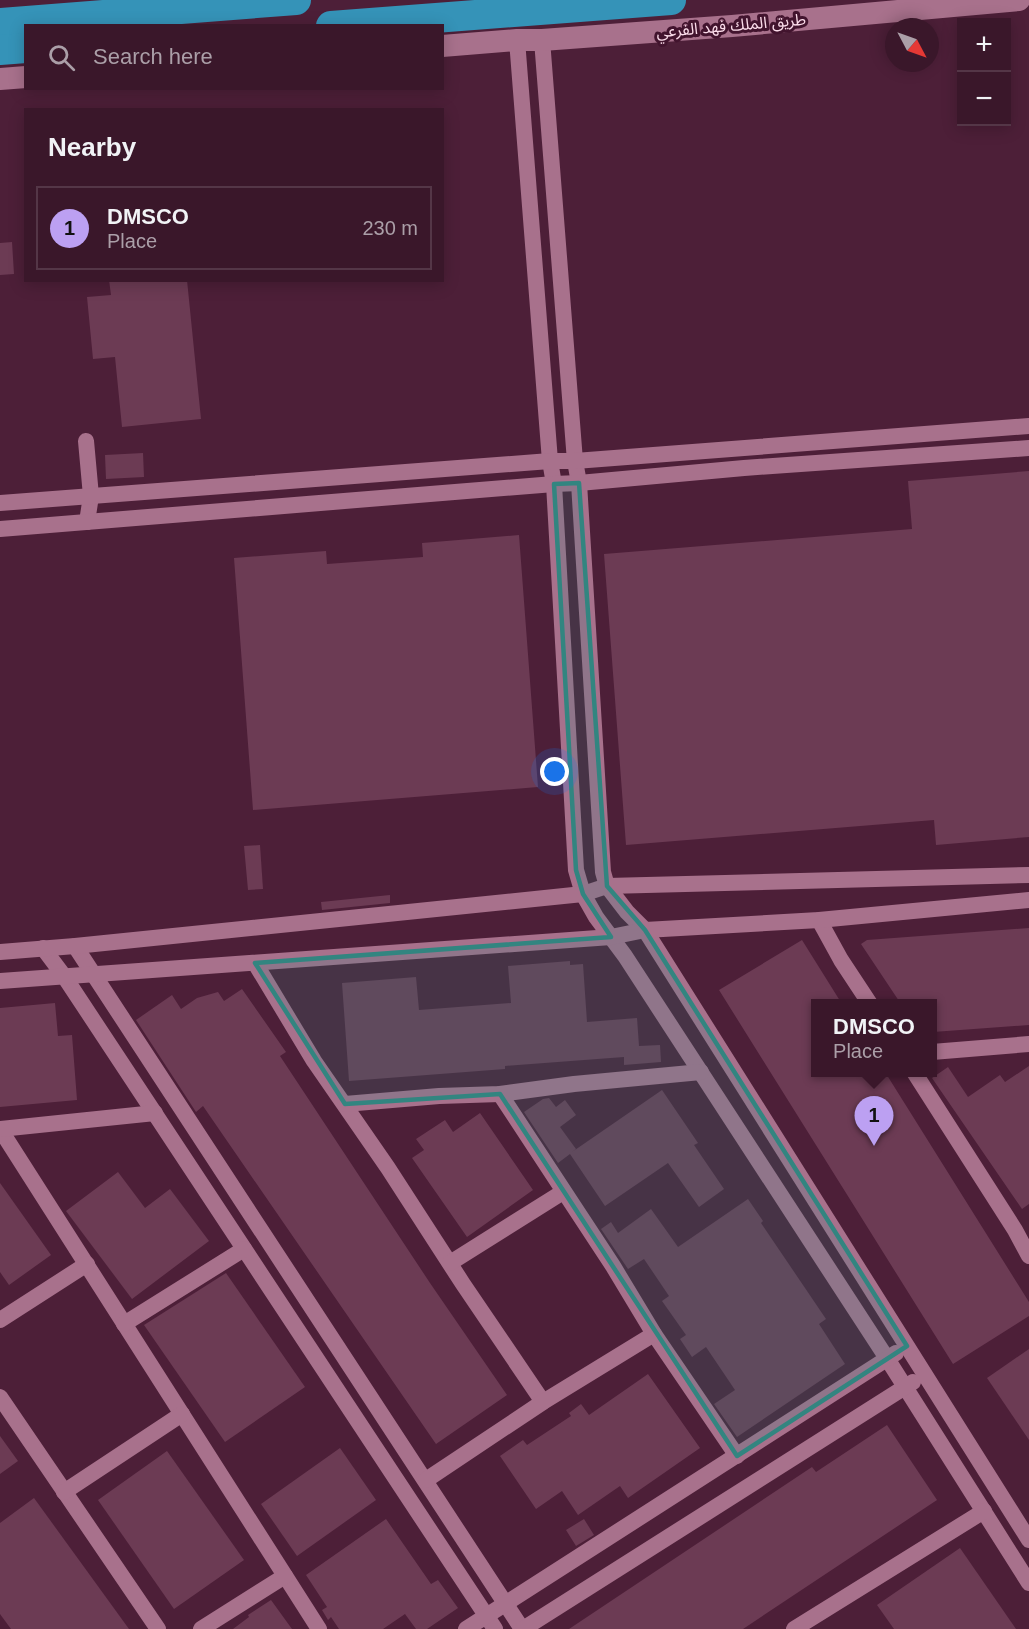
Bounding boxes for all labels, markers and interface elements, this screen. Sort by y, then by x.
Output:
street label: طريق الملك فهد الفرعي [656,10,807,44]
north arrow [885,18,939,72]
map controls [957,18,1011,126]
button: + [957,18,1011,72]
search box [24,24,444,90]
icon: search [45,41,78,74]
text: Search here [93,44,213,69]
button: − [957,72,1011,126]
text: Nearby [48,132,136,162]
text: DMSCO [107,204,189,229]
text: 1 [64,217,75,239]
text: 230 m [362,217,418,239]
text: Place [107,230,157,252]
your location [540,757,569,786]
popup [811,999,937,1077]
text: DMSCO [833,1014,915,1039]
text: Place [833,1040,883,1062]
pin: 1 [854,1096,894,1146]

